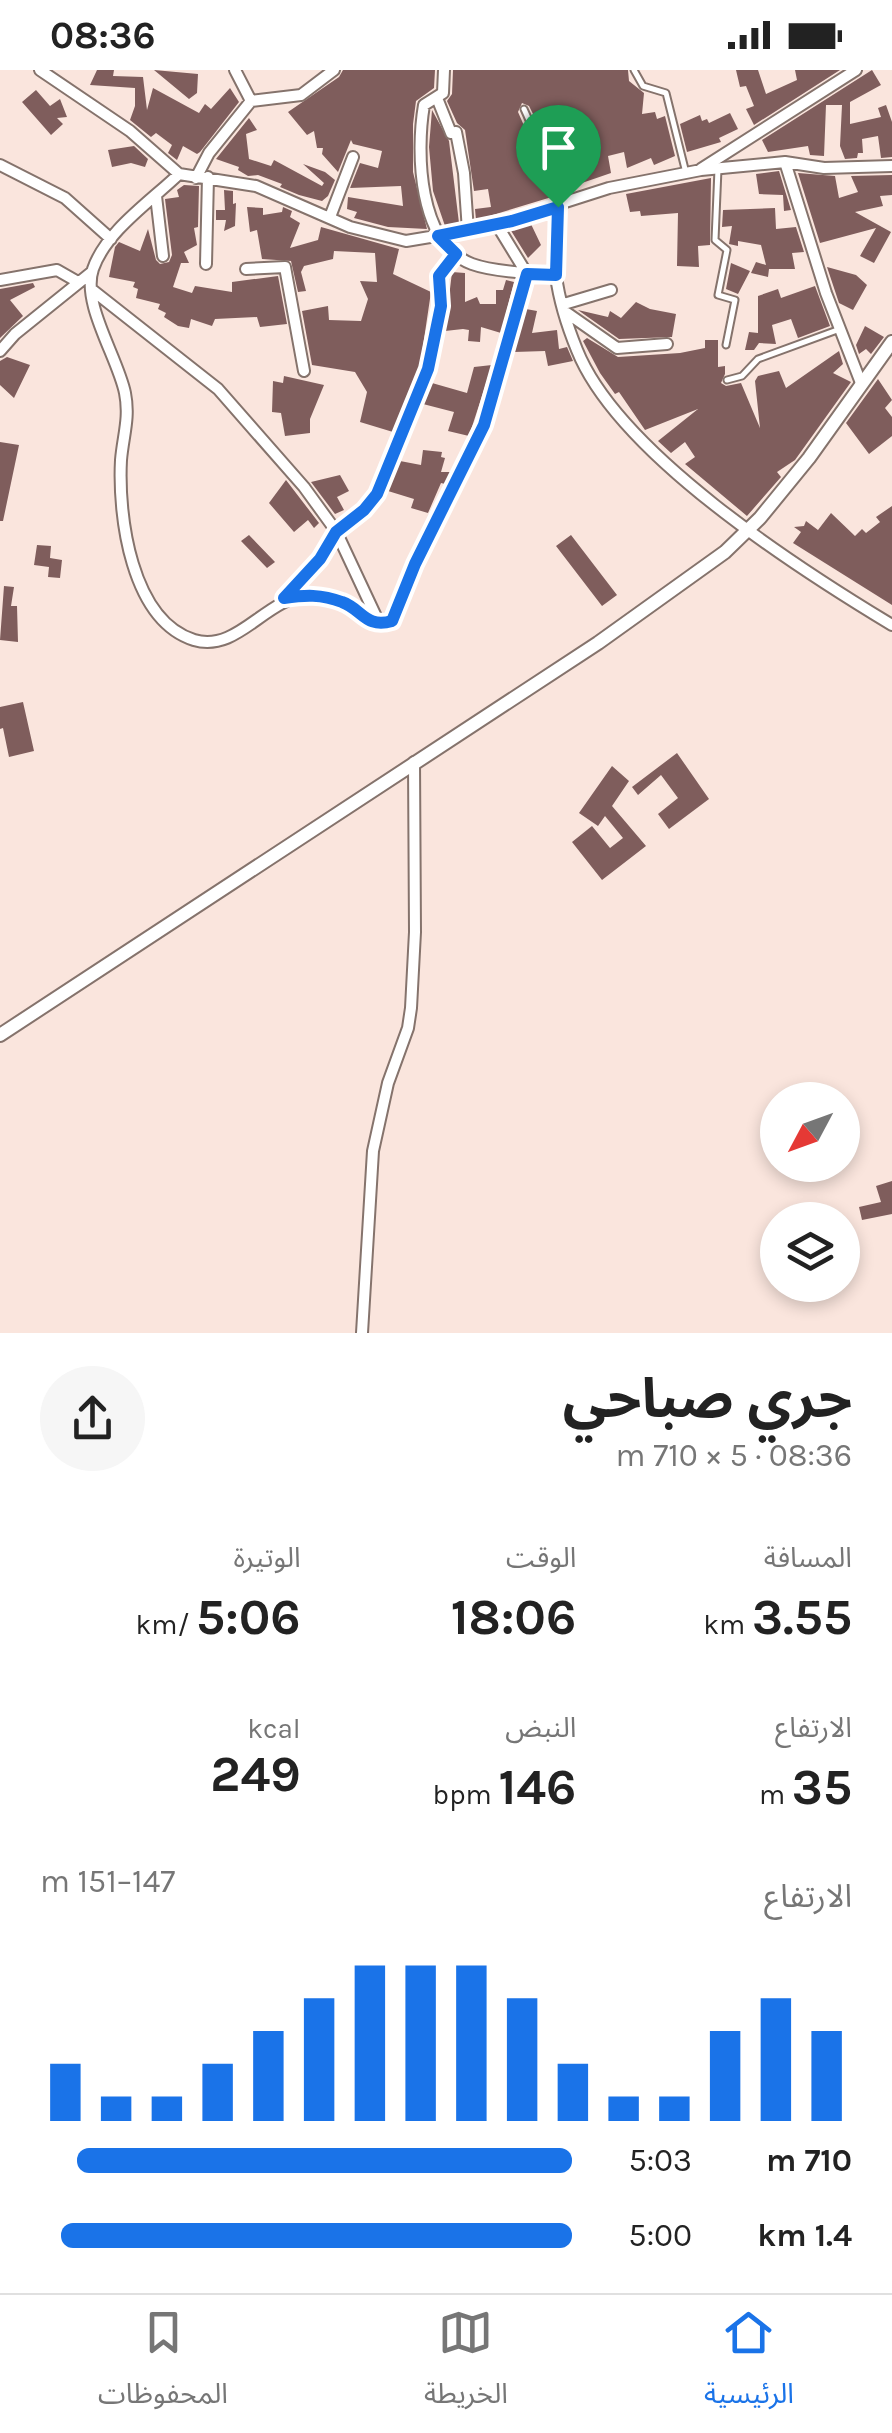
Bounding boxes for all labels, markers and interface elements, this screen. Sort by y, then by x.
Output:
text: 08:36 [50,13,156,58]
pin [516,105,601,208]
icon: arrive [531,120,586,175]
north arrow [760,1082,860,1182]
map controls [760,1082,860,1302]
button: layers [760,1202,860,1302]
button: share [40,1366,145,1471]
text: جري صباحي [563,1367,852,1431]
text: 08:36 · 5 × 710 m [616,1437,852,1474]
text: الوتيرة [233,1541,301,1574]
text: الوقت [506,1541,576,1574]
text: المسافة [764,1541,852,1574]
text: 5:06 [196,1588,301,1647]
text: 18:06 [451,1588,576,1647]
text: 3.55 [752,1588,852,1647]
text: /km [135,1608,196,1641]
text: km [703,1608,752,1641]
text: النبض [505,1711,576,1744]
text: الارتفاع [775,1711,852,1744]
text: kcal [247,1712,301,1745]
text: 249 [210,1745,301,1804]
text: 146 [498,1758,576,1817]
text: 35 [792,1758,852,1817]
text: bpm [433,1778,498,1811]
text: m [759,1778,792,1811]
text: 147–151 m [40,1863,175,1900]
text: الارتفاع [764,1878,852,1915]
text: 5:03 [629,2142,692,2179]
text: 710 m [766,2142,852,2179]
text: 5:00 [629,2217,692,2254]
text: 1.4 km [757,2217,852,2254]
tab: المحفوظات [98,2305,228,2424]
tab: الخريطة [424,2305,508,2424]
tab: الرئيسية [704,2305,794,2424]

